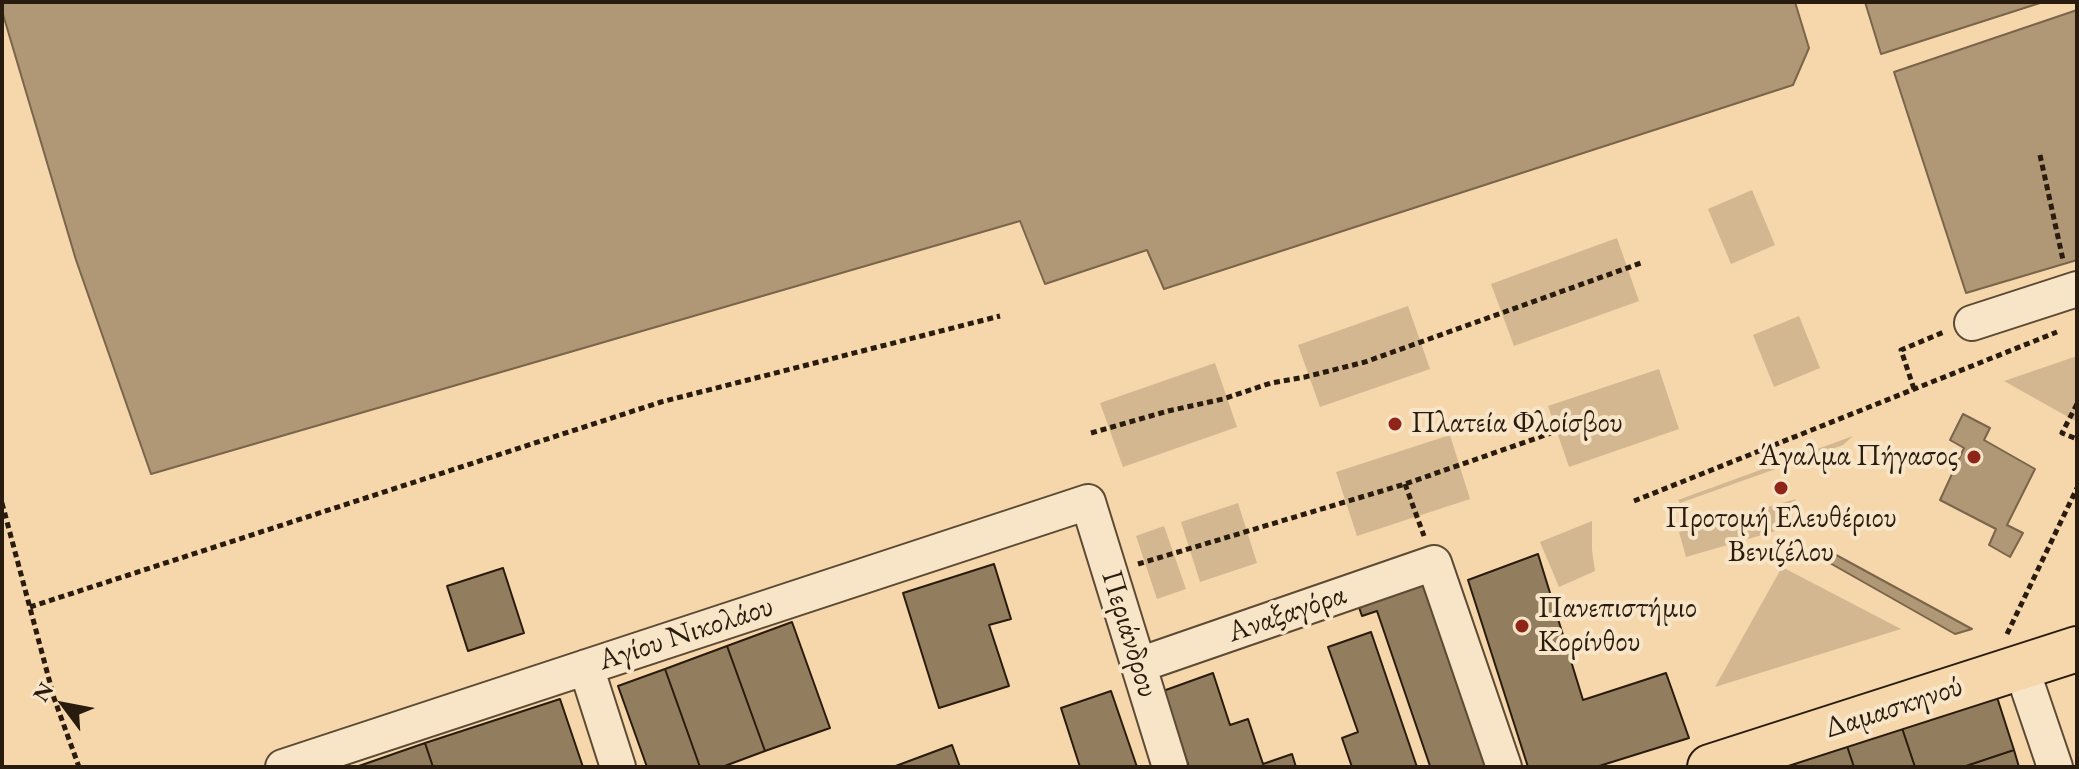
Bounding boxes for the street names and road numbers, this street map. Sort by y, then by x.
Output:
street label: Περιάνδρου [1093,566,1165,702]
street label: Αναξαγόρα [1223,577,1351,651]
street label: Αγίου Νικολάου [594,589,778,679]
street label: Δαμασκηνού [1821,669,1967,747]

